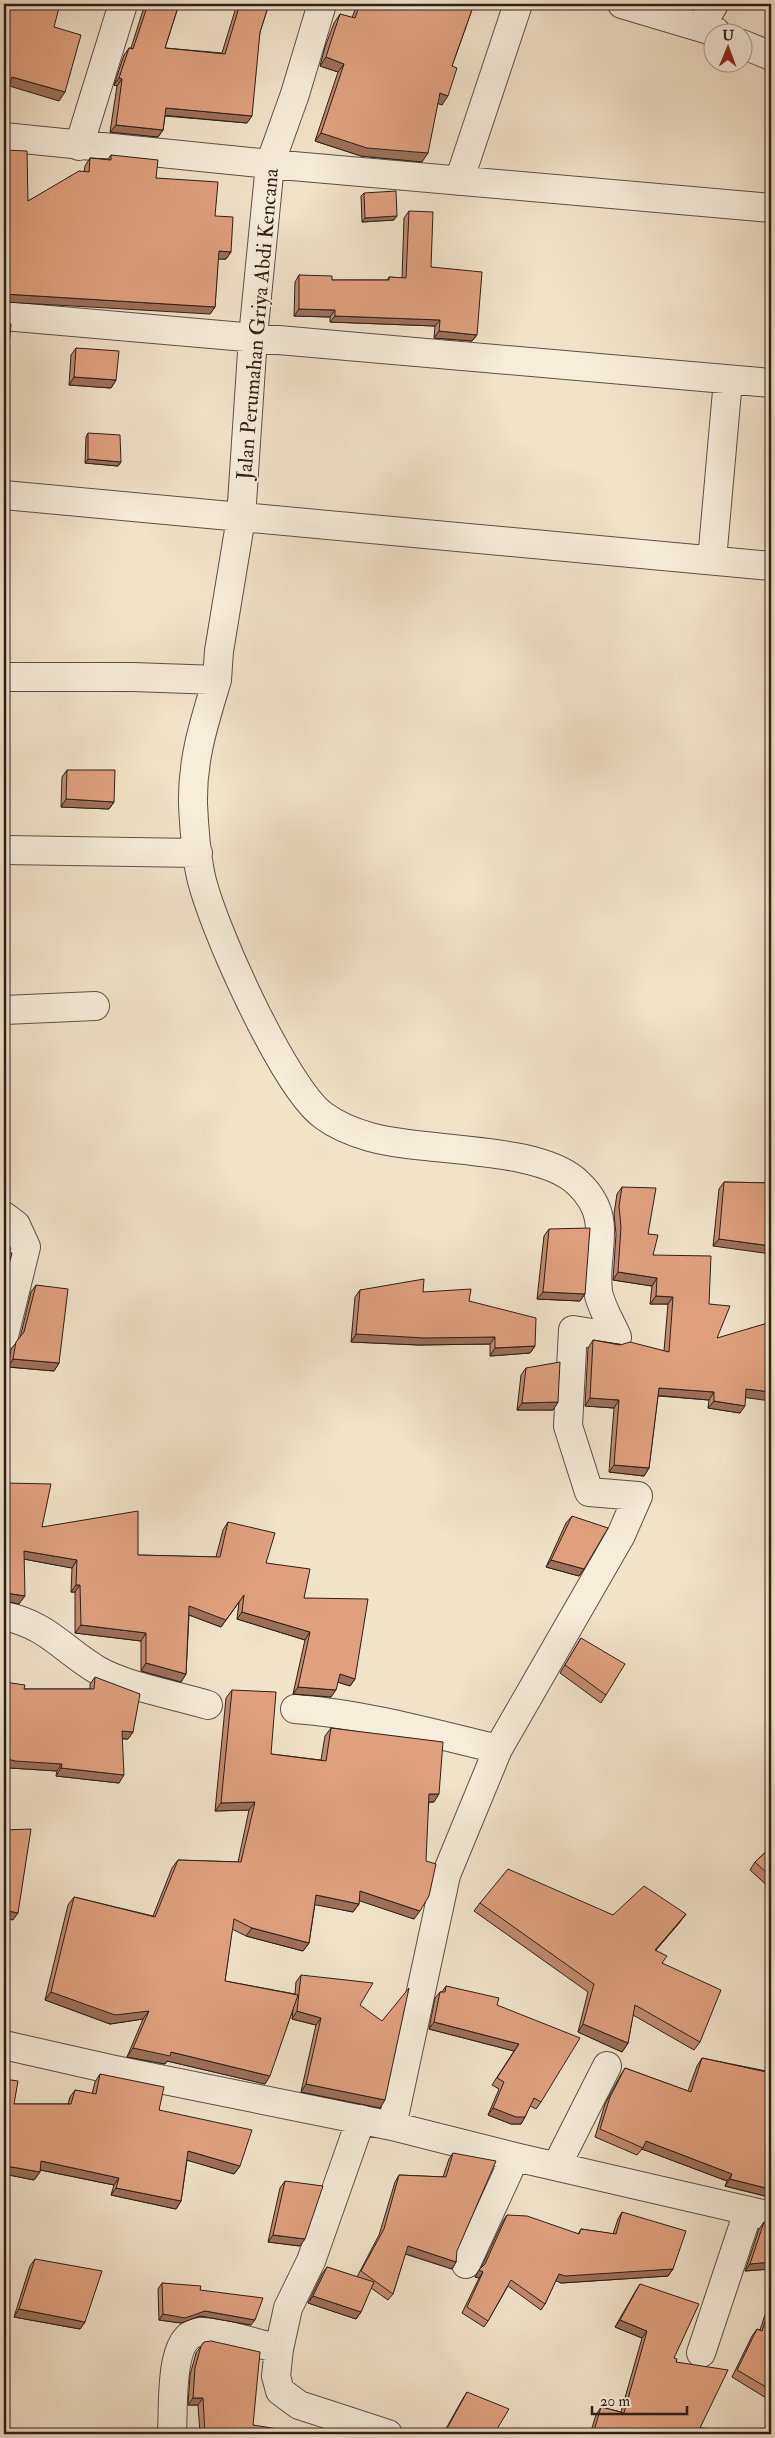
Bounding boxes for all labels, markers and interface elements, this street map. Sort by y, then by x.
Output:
north arrow [702,22,752,72]
text: U [722,27,734,44]
street label: Jalan Perumahan Griya Abdi Kencana [231,167,285,482]
scale bar [592,2383,688,2415]
text: 20 m [600,2392,630,2411]

